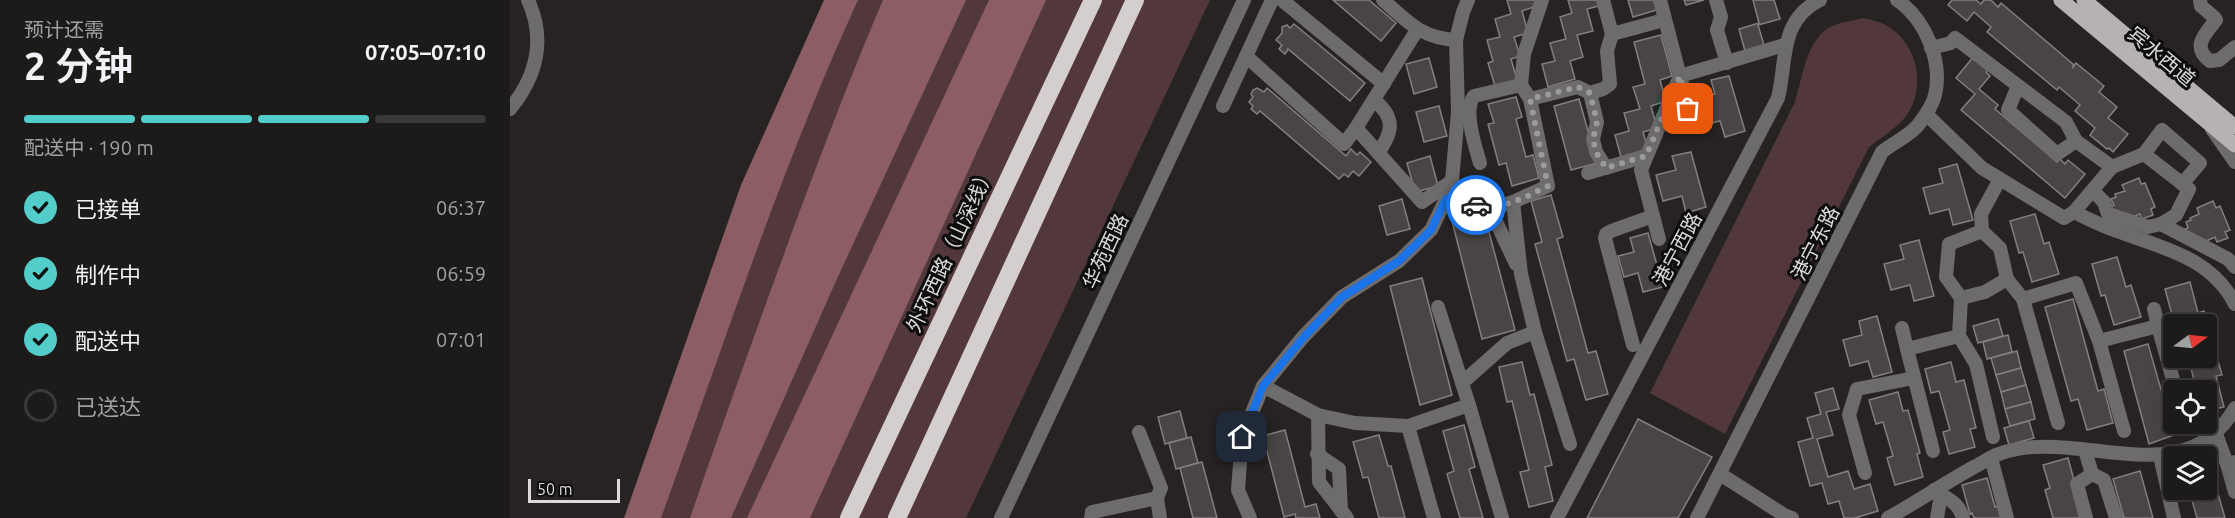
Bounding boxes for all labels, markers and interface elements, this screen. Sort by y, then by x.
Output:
text: 预计还需 [24,18,104,41]
street label: 宾水西道 [2124,21,2200,91]
text: 07:05–07:10 [365,39,486,64]
text: 2 分钟 [24,44,133,87]
pin [1662,83,1713,134]
icon: bag [1671,92,1704,125]
text: 配送中 · 190 m [24,136,154,159]
street label: 外环西路（山深线） [902,163,998,335]
courier [1446,175,1506,235]
icon: car [1460,189,1493,222]
icon: check [24,191,57,224]
text: 已接单 [75,196,141,221]
text: 06:37 [436,196,486,219]
street label: 港宁东路 [1787,202,1843,284]
street label: 港宁西路 [1648,208,1706,290]
street label: 华苑西路 [1078,210,1132,292]
icon: check [24,257,57,290]
text: 制作中 [75,262,141,287]
text: 06:59 [436,262,486,285]
north arrow [2163,314,2217,368]
map controls [2163,314,2217,500]
icon: check [24,323,57,356]
text: 配送中 [75,328,141,353]
text: 07:01 [436,328,486,351]
button: locate [2163,380,2217,434]
text: 已送达 [75,394,141,419]
pin [1216,411,1267,462]
icon: home [1225,420,1258,453]
button: layers [2163,446,2217,500]
scale bar [528,476,620,504]
text: 50 m [537,480,573,498]

